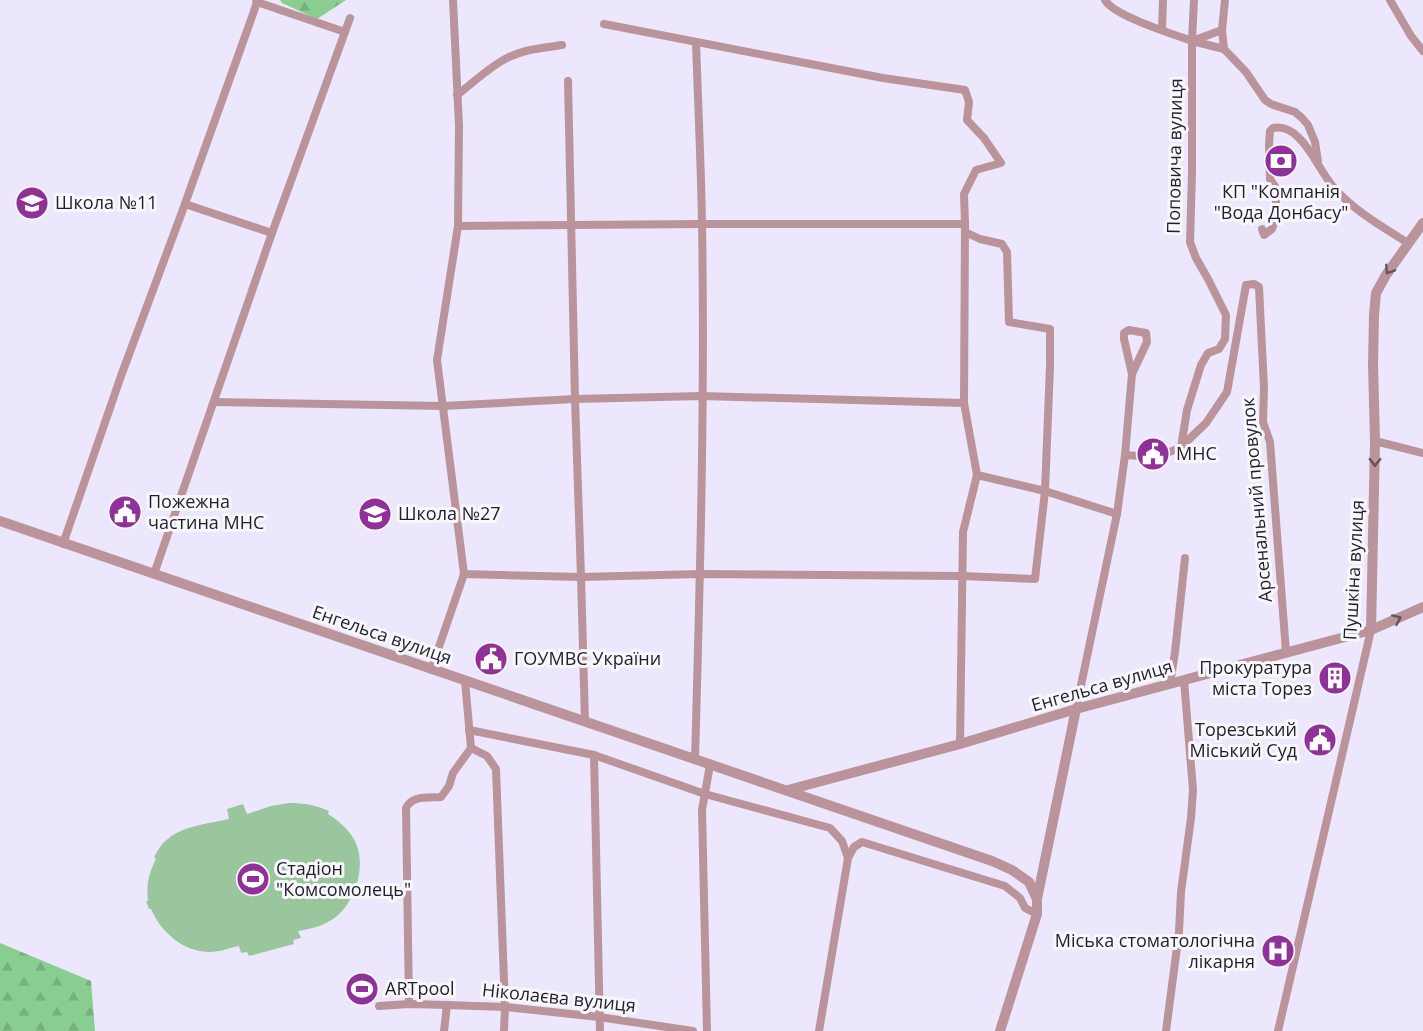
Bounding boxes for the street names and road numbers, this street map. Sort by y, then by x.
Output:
street label: Поповича вулиця [1161,78,1187,234]
street label: Арсенальний провулок [1235,396,1277,603]
street label: Пушкіна вулиця [1337,499,1369,641]
street label: Енгельса вулиця [309,599,455,669]
street label: Енгельса вулиця [1028,653,1175,717]
street label: Ніколаєва вулиця [481,977,637,1017]

